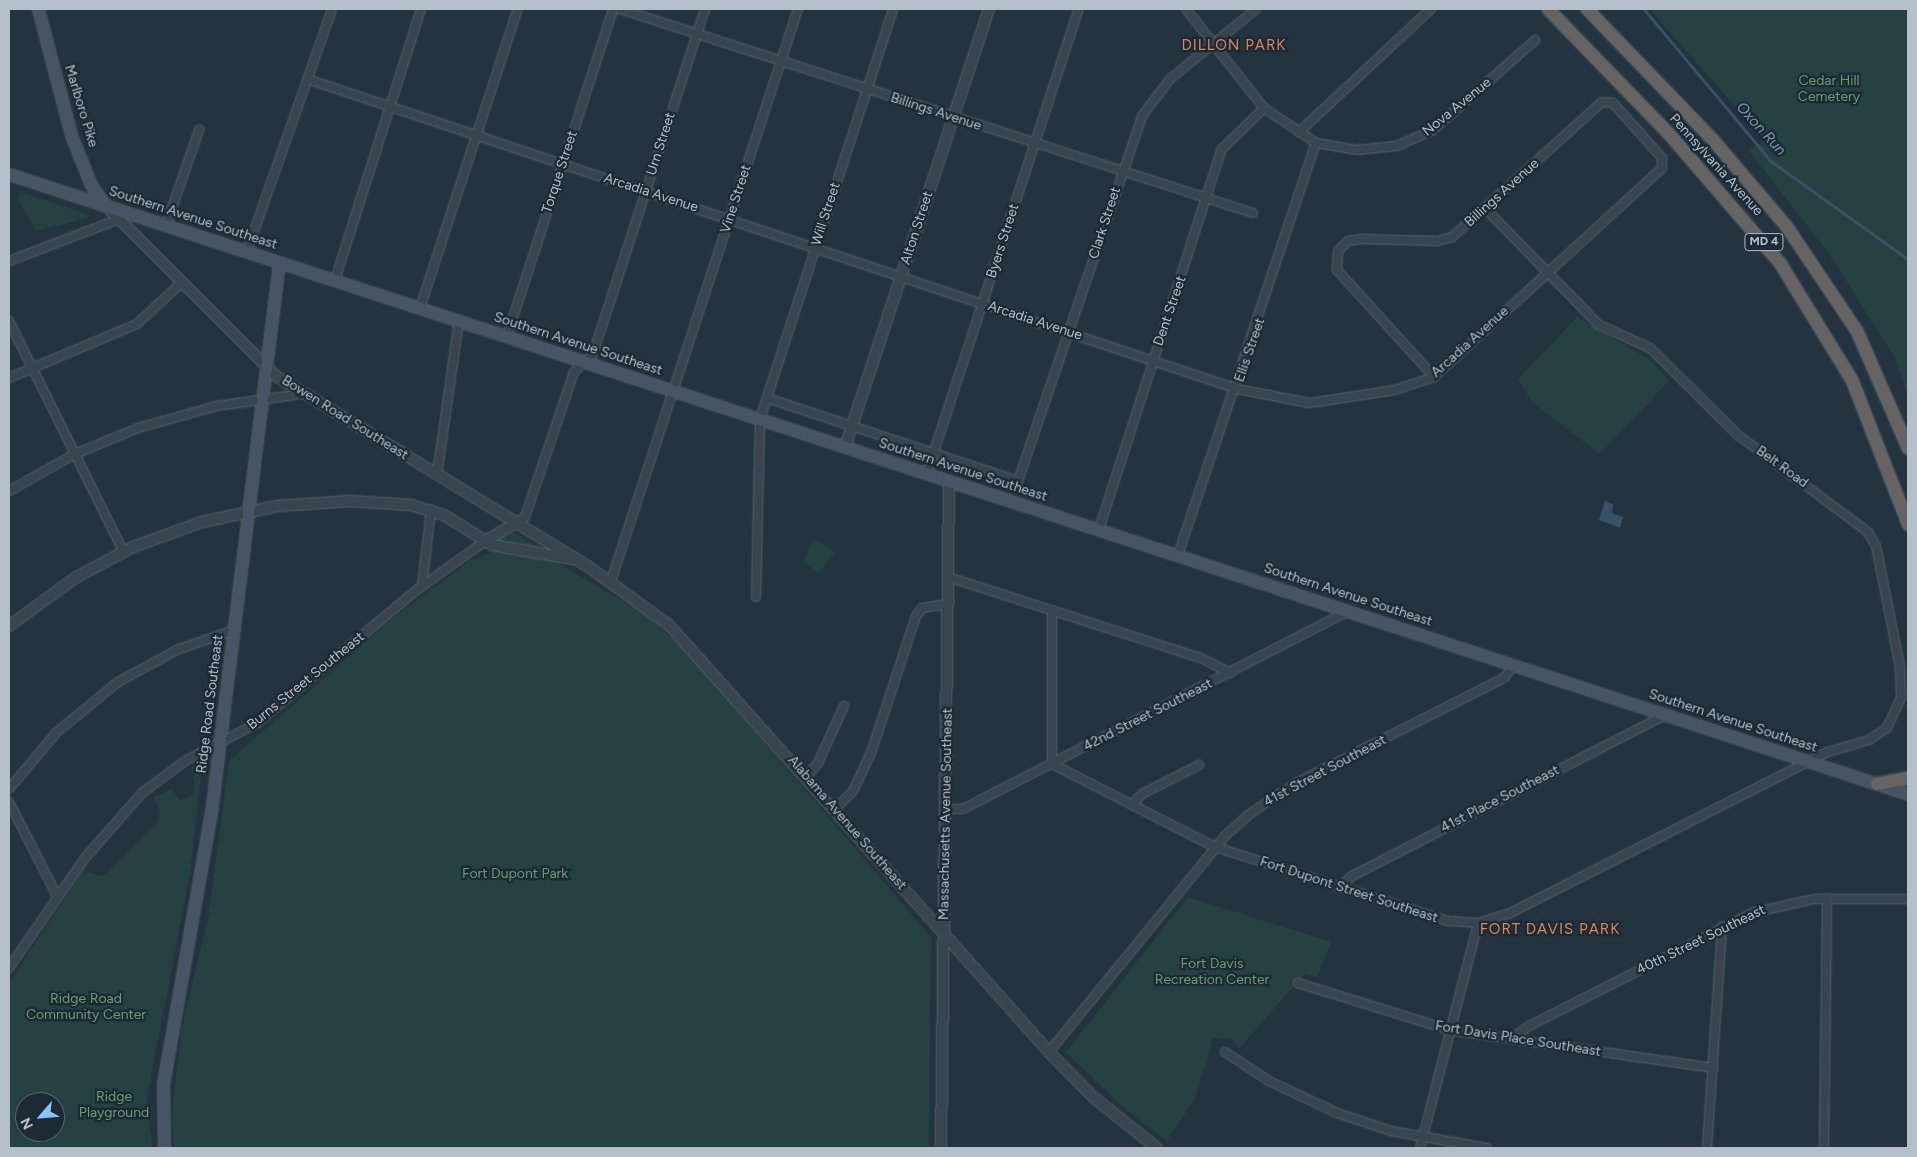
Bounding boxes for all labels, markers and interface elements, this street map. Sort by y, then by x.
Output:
district label: DILLON PARK [1180,37,1288,55]
street label: Marlboro Pike [61,63,101,149]
park label: Cedar Hill Cemetery [1798,73,1860,105]
street label: Nova Avenue [1419,74,1495,140]
street label: Billings Avenue [888,89,984,135]
water label: Oxon Run [1732,99,1790,159]
street label: Urn Street [643,110,679,178]
street label: Pennsylvania Avenue [1666,111,1766,219]
street label: Torque Street [539,129,581,215]
street label: Billings Avenue [1461,155,1543,231]
street label: Vine Street [717,163,755,235]
street label: Arcadia Avenue [602,170,700,216]
street label: Will Street [808,180,844,248]
street label: Southern Avenue Southeast [107,183,279,253]
street label: Clark Street [1086,185,1124,261]
street label: Alton Street [897,189,937,267]
street label: Byers Street [983,202,1023,280]
road number: MD 4 [1744,232,1784,252]
street label: Dent Street [1150,274,1190,348]
street label: Arcadia Avenue [986,298,1084,344]
street label: Arcadia Avenue [1428,303,1512,381]
street label: Southern Avenue Southeast [492,309,664,379]
street label: Ellis Street [1231,316,1269,384]
street label: Bowen Road Southeast [279,372,411,464]
street label: Southern Avenue Southeast [877,435,1049,505]
street label: Belt Road [1753,442,1811,492]
street label: Southern Avenue Southeast [1262,560,1434,630]
street label: Burns Street Southeast [244,629,368,733]
street label: Ridge Road Southeast [193,634,227,774]
street label: 42nd Street Southeast [1081,675,1215,755]
street label: Southern Avenue Southeast [1647,686,1819,756]
street label: Massachusetts Avenue Southeast [936,708,956,920]
street label: 41st Street Southeast [1261,732,1389,810]
street label: Alabama Avenue Southeast [784,752,910,894]
street label: 41st Place Southeast [1438,762,1562,836]
street label: Fort Dupont Street Southeast [1258,853,1440,927]
park label: Fort Dupont Park [462,866,568,882]
street label: 40th Street Southeast [1634,902,1768,978]
district label: FORT DAVIS PARK [1478,921,1622,939]
park label: Fort Davis Recreation Center [1155,956,1269,989]
park label: Ridge Road Community Center [26,991,146,1024]
street label: Fort Davis Place Southeast [1434,1018,1602,1060]
park label: Ridge Playground [79,1089,149,1122]
north arrow [15,1092,65,1142]
text: N [17,1115,37,1132]

